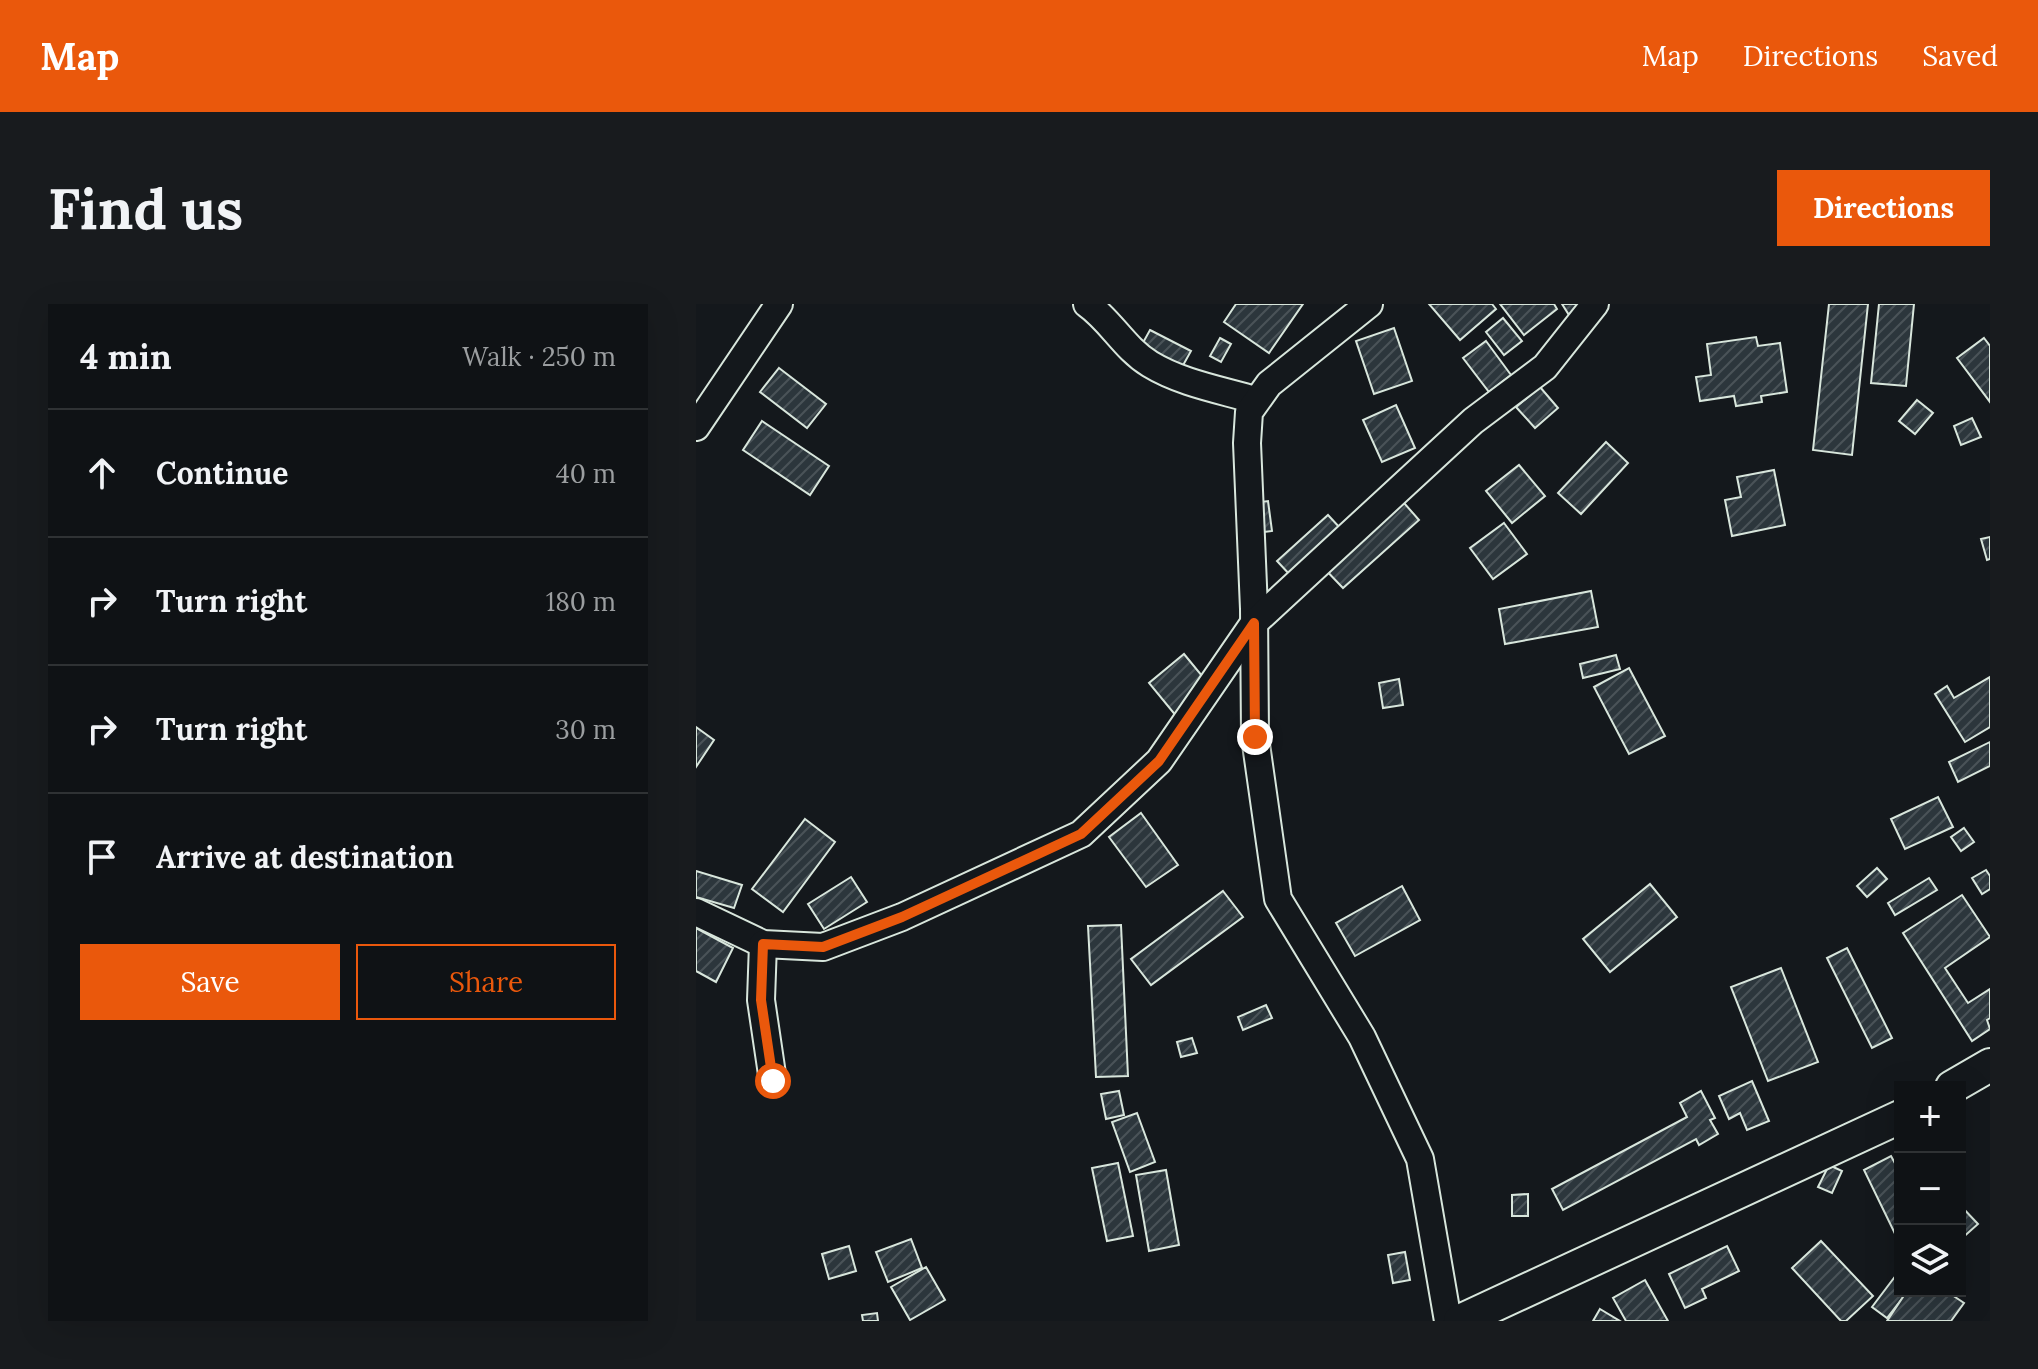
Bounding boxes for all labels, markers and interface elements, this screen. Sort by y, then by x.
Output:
text: Map [40,32,119,80]
text: Map [1642,38,1699,74]
text: Directions [1743,38,1878,74]
text: Saved [1922,38,1998,74]
button: Directions [1777,170,1990,246]
text: Find us [48,173,243,244]
text: 4 min [80,335,172,378]
text: Walk · 250 m [462,340,616,373]
icon: ahead [80,451,124,495]
text: Continue [156,454,288,492]
text: 40 m [556,457,616,490]
icon: right [80,579,124,623]
text: Turn right [156,582,307,620]
text: 180 m [546,585,616,618]
icon: right [80,707,124,751]
text: Turn right [156,710,307,748]
text: 30 m [555,713,616,746]
route end [1237,719,1273,755]
icon: arrive [80,835,124,879]
text: Arrive at destination [156,838,454,876]
button: Save [80,944,340,1020]
button: Share [356,944,616,1020]
route start [755,1063,791,1099]
map controls [1894,1081,1966,1297]
button: + [1894,1081,1966,1153]
button: − [1894,1153,1966,1225]
button: layers [1894,1225,1966,1297]

